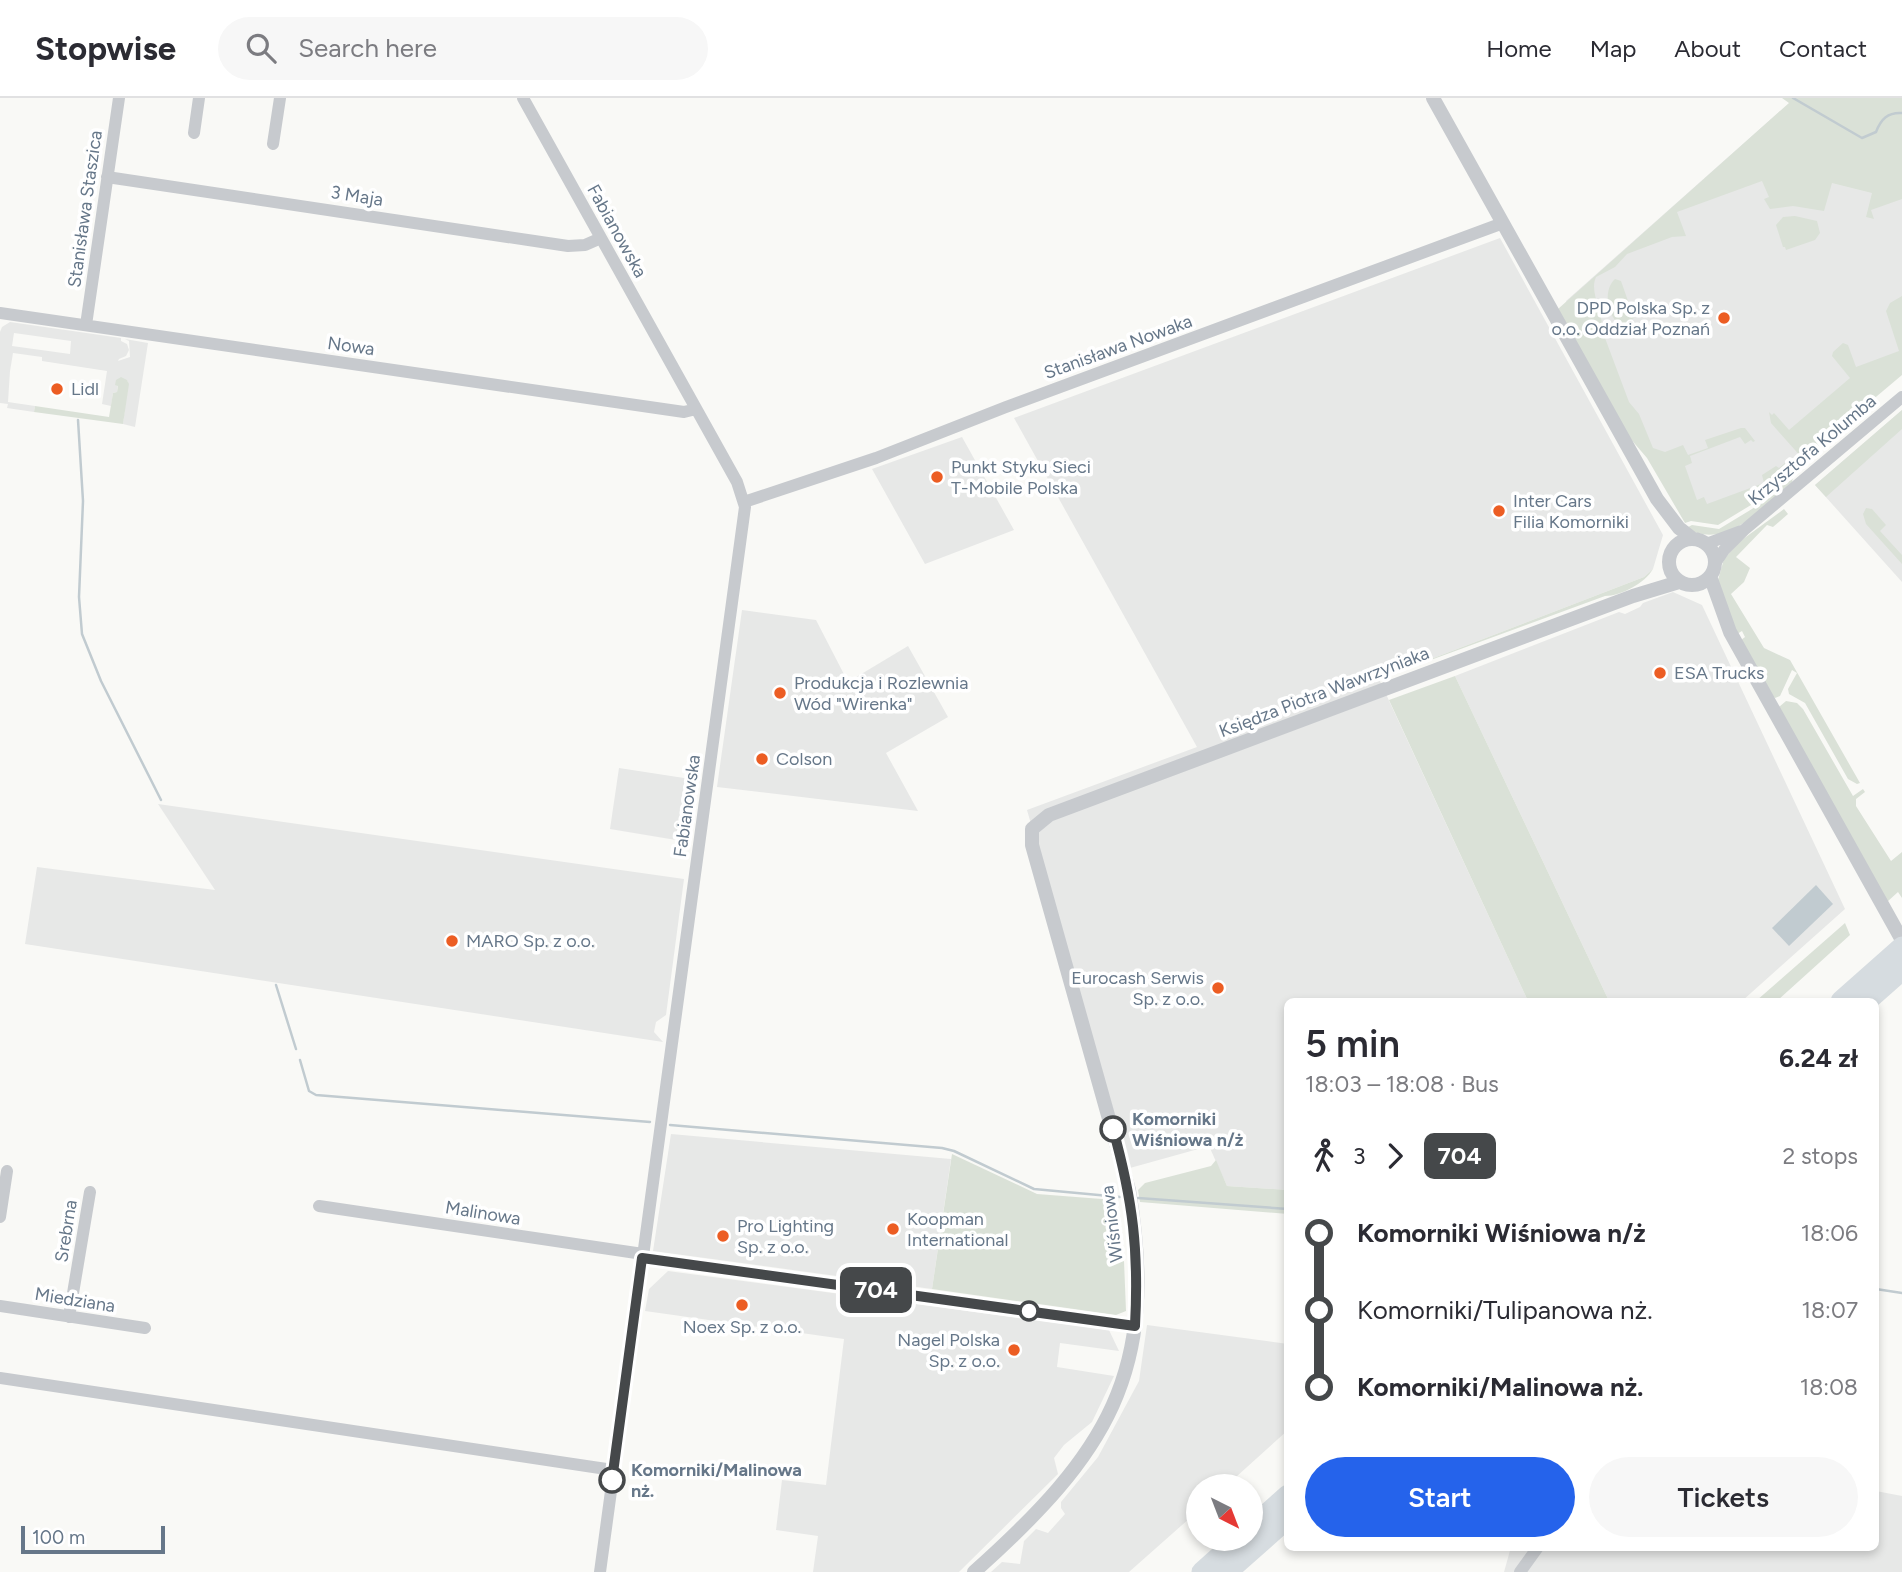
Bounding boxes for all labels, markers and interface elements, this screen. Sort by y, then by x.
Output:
search box [218,17,708,80]
text: Stopwise [35,29,176,68]
icon: search [242,29,280,67]
text: Search here [298,32,437,64]
text: Home [1486,34,1552,63]
text: Map [1590,34,1636,63]
text: About [1674,34,1741,63]
text: Contact [1779,34,1867,63]
street label: Stanisława Staszica [63,129,107,289]
street label: 3 Maja [329,181,385,211]
street label: Fabianowska [582,181,652,281]
place label: DPD Polska Sp. z o.o. Oddział Poznań [1552,297,1710,340]
street label: Stanisława Nowaka [1041,310,1195,384]
marker: DPD Polska Sp. z o.o. Oddział Poznań [1716,310,1732,326]
street label: Nowa [326,332,376,360]
place label: Lidl [71,378,99,400]
marker: Lidl [49,381,65,397]
street label: Krzysztofa Kolumba [1744,390,1880,510]
place label: Punkt Styku Sieci T-Mobile Polska [951,456,1091,499]
marker: Punkt Styku Sieci T-Mobile Polska [929,469,945,485]
place label: Inter Cars Filia Komorniki [1513,490,1629,533]
marker: Inter Cars Filia Komorniki [1491,503,1507,519]
street label: Księdza Piotra Wawrzyniaka [1216,642,1432,742]
place label: ESA Trucks [1674,662,1764,684]
marker: ESA Trucks [1652,665,1668,681]
place label: Produkcja i Rozlewnia Wód "Wirenka" [794,672,968,715]
marker: Produkcja i Rozlewnia Wód "Wirenka" [772,685,788,701]
place label: Colson [776,748,832,770]
marker: Colson [754,751,770,767]
street label: Fabianowska [669,753,705,859]
place label: MARO Sp. z o.o. [466,930,595,952]
marker: MARO Sp. z o.o. [444,933,460,949]
place label: Eurocash Serwis Sp. z o.o. [1071,967,1204,1010]
marker: Eurocash Serwis Sp. z o.o. [1210,980,1226,996]
text: 5 min [1305,1021,1400,1067]
text: 6.24 zł [1779,1042,1858,1074]
text: 18:03 – 18:08 · Bus [1305,1070,1499,1098]
place label: Komorniki Wiśniowa n/ż [1132,1108,1244,1151]
marker: Komorniki Wiśniowa n/ż [1100,1116,1126,1142]
icon: walk [1305,1137,1343,1175]
icon: forward [1376,1137,1414,1175]
text: 704 [1438,1141,1482,1170]
text: 3 [1353,1142,1366,1170]
text: 2 stops [1782,1142,1858,1170]
street label: Wiśniowa [1096,1184,1128,1264]
street label: Malinowa [444,1196,522,1230]
street label: Srebrna [50,1198,82,1264]
place label: Koopman International [907,1208,1008,1251]
place label: Pro Lighting Sp. z o.o. [737,1215,834,1258]
text: Komorniki Wiśniowa n/ż [1357,1217,1646,1249]
text: 18:06 [1801,1219,1858,1247]
marker: Koopman International [885,1221,901,1237]
marker: Pro Lighting Sp. z o.o. [715,1228,731,1244]
line badge: 704 [836,1267,916,1313]
text: 704 [854,1275,898,1304]
street label: Miedziana [33,1283,117,1317]
text: Komorniki/Tulipanowa nż. [1357,1294,1653,1326]
text: 18:07 [1801,1296,1858,1324]
marker: Noex Sp. z o.o. [734,1297,750,1313]
unlabelled marker [1019,1301,1039,1321]
place label: Noex Sp. z o.o. [683,1316,801,1338]
place label: Nagel Polska Sp. z o.o. [897,1329,1000,1372]
marker: Nagel Polska Sp. z o.o. [1006,1342,1022,1358]
text: Komorniki/Malinowa nż. [1357,1371,1644,1403]
text: 18:08 [1800,1373,1858,1401]
button: Start [1305,1457,1575,1537]
button: Tickets [1589,1457,1858,1537]
place label: Komorniki/Malinowa nż. [631,1459,802,1502]
marker: Komorniki/Malinowa nż. [599,1467,625,1493]
north arrow [1186,1474,1264,1550]
map controls [1186,1474,1263,1551]
scale bar [21,1523,164,1555]
text: 100 m [32,1526,85,1549]

